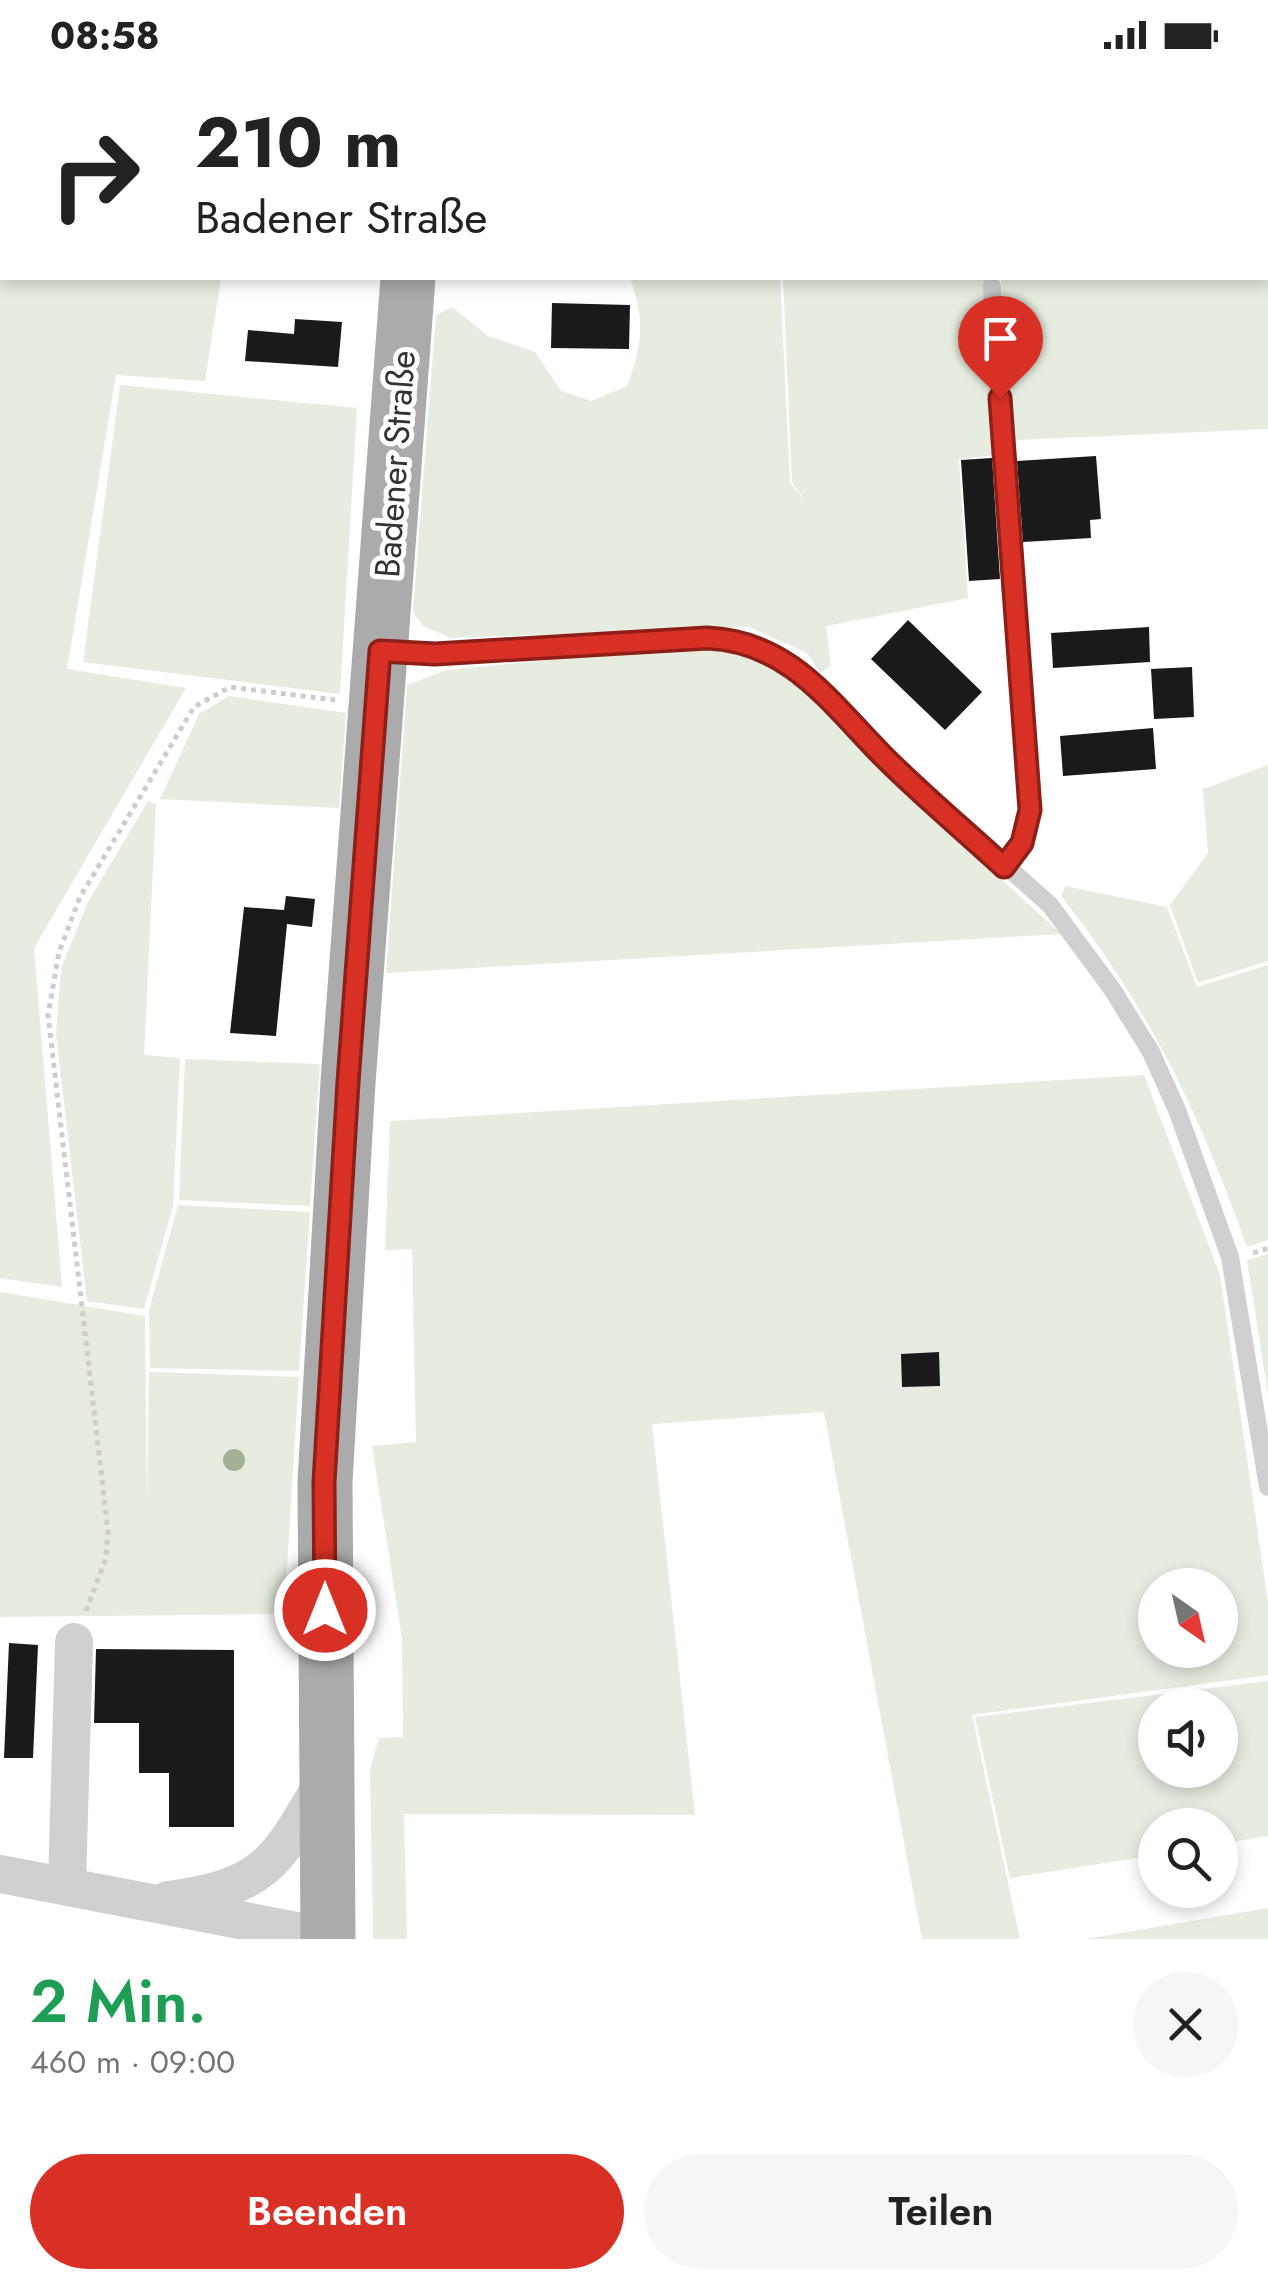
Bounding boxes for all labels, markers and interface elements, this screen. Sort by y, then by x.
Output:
text: 08:58 [50,8,160,63]
text: 210 m [195,92,401,193]
icon: right [30,110,160,240]
text: Badener Straße [195,185,487,250]
pin [958,296,1043,399]
icon: arrive [973,311,1028,366]
street label: Badener Straße [362,349,428,579]
position arrow [273,1558,377,1662]
north arrow [1138,1568,1238,1668]
map controls [1138,1568,1238,1908]
button: sound [1138,1688,1238,1788]
button: search [1138,1808,1238,1908]
text: 2 Min. [30,1958,206,2045]
button: close [1133,1972,1238,2077]
text: 460 m · 09:00 [30,2039,235,2085]
button: Beenden [30,2154,624,2269]
button: Teilen [644,2154,1238,2269]

